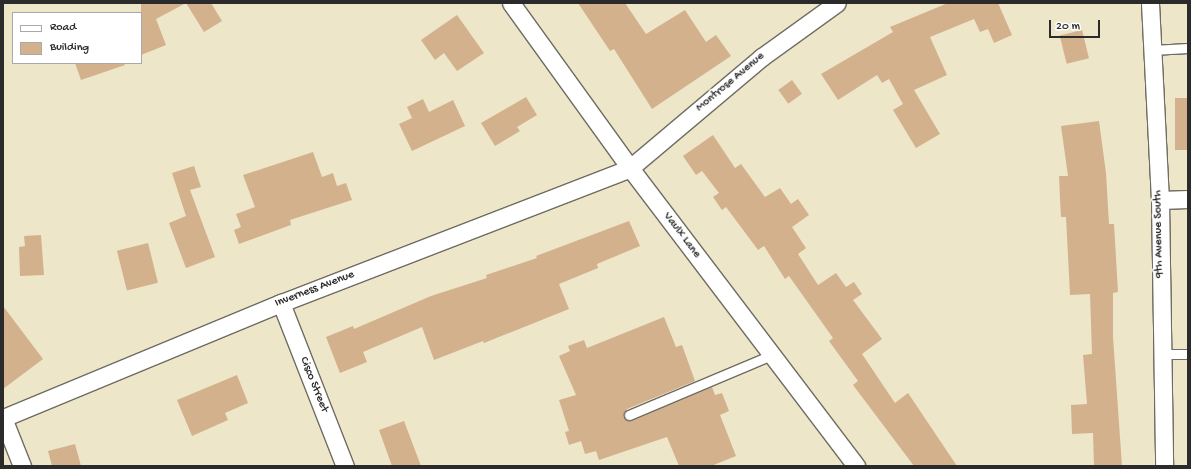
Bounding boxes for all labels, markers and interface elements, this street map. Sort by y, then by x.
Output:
legend [12,12,142,64]
scale bar [1051,12,1102,38]
text: 20 m [1056,20,1080,34]
text: Road [50,21,76,35]
text: Building [50,41,89,55]
street label: Montrose Avenue [694,50,768,116]
street label: 9th Avenue South [1152,190,1168,278]
street label: Vaulx Lane [659,210,703,262]
street label: Inverness Avenue [273,268,357,312]
street label: Cisco Street [295,355,331,415]

